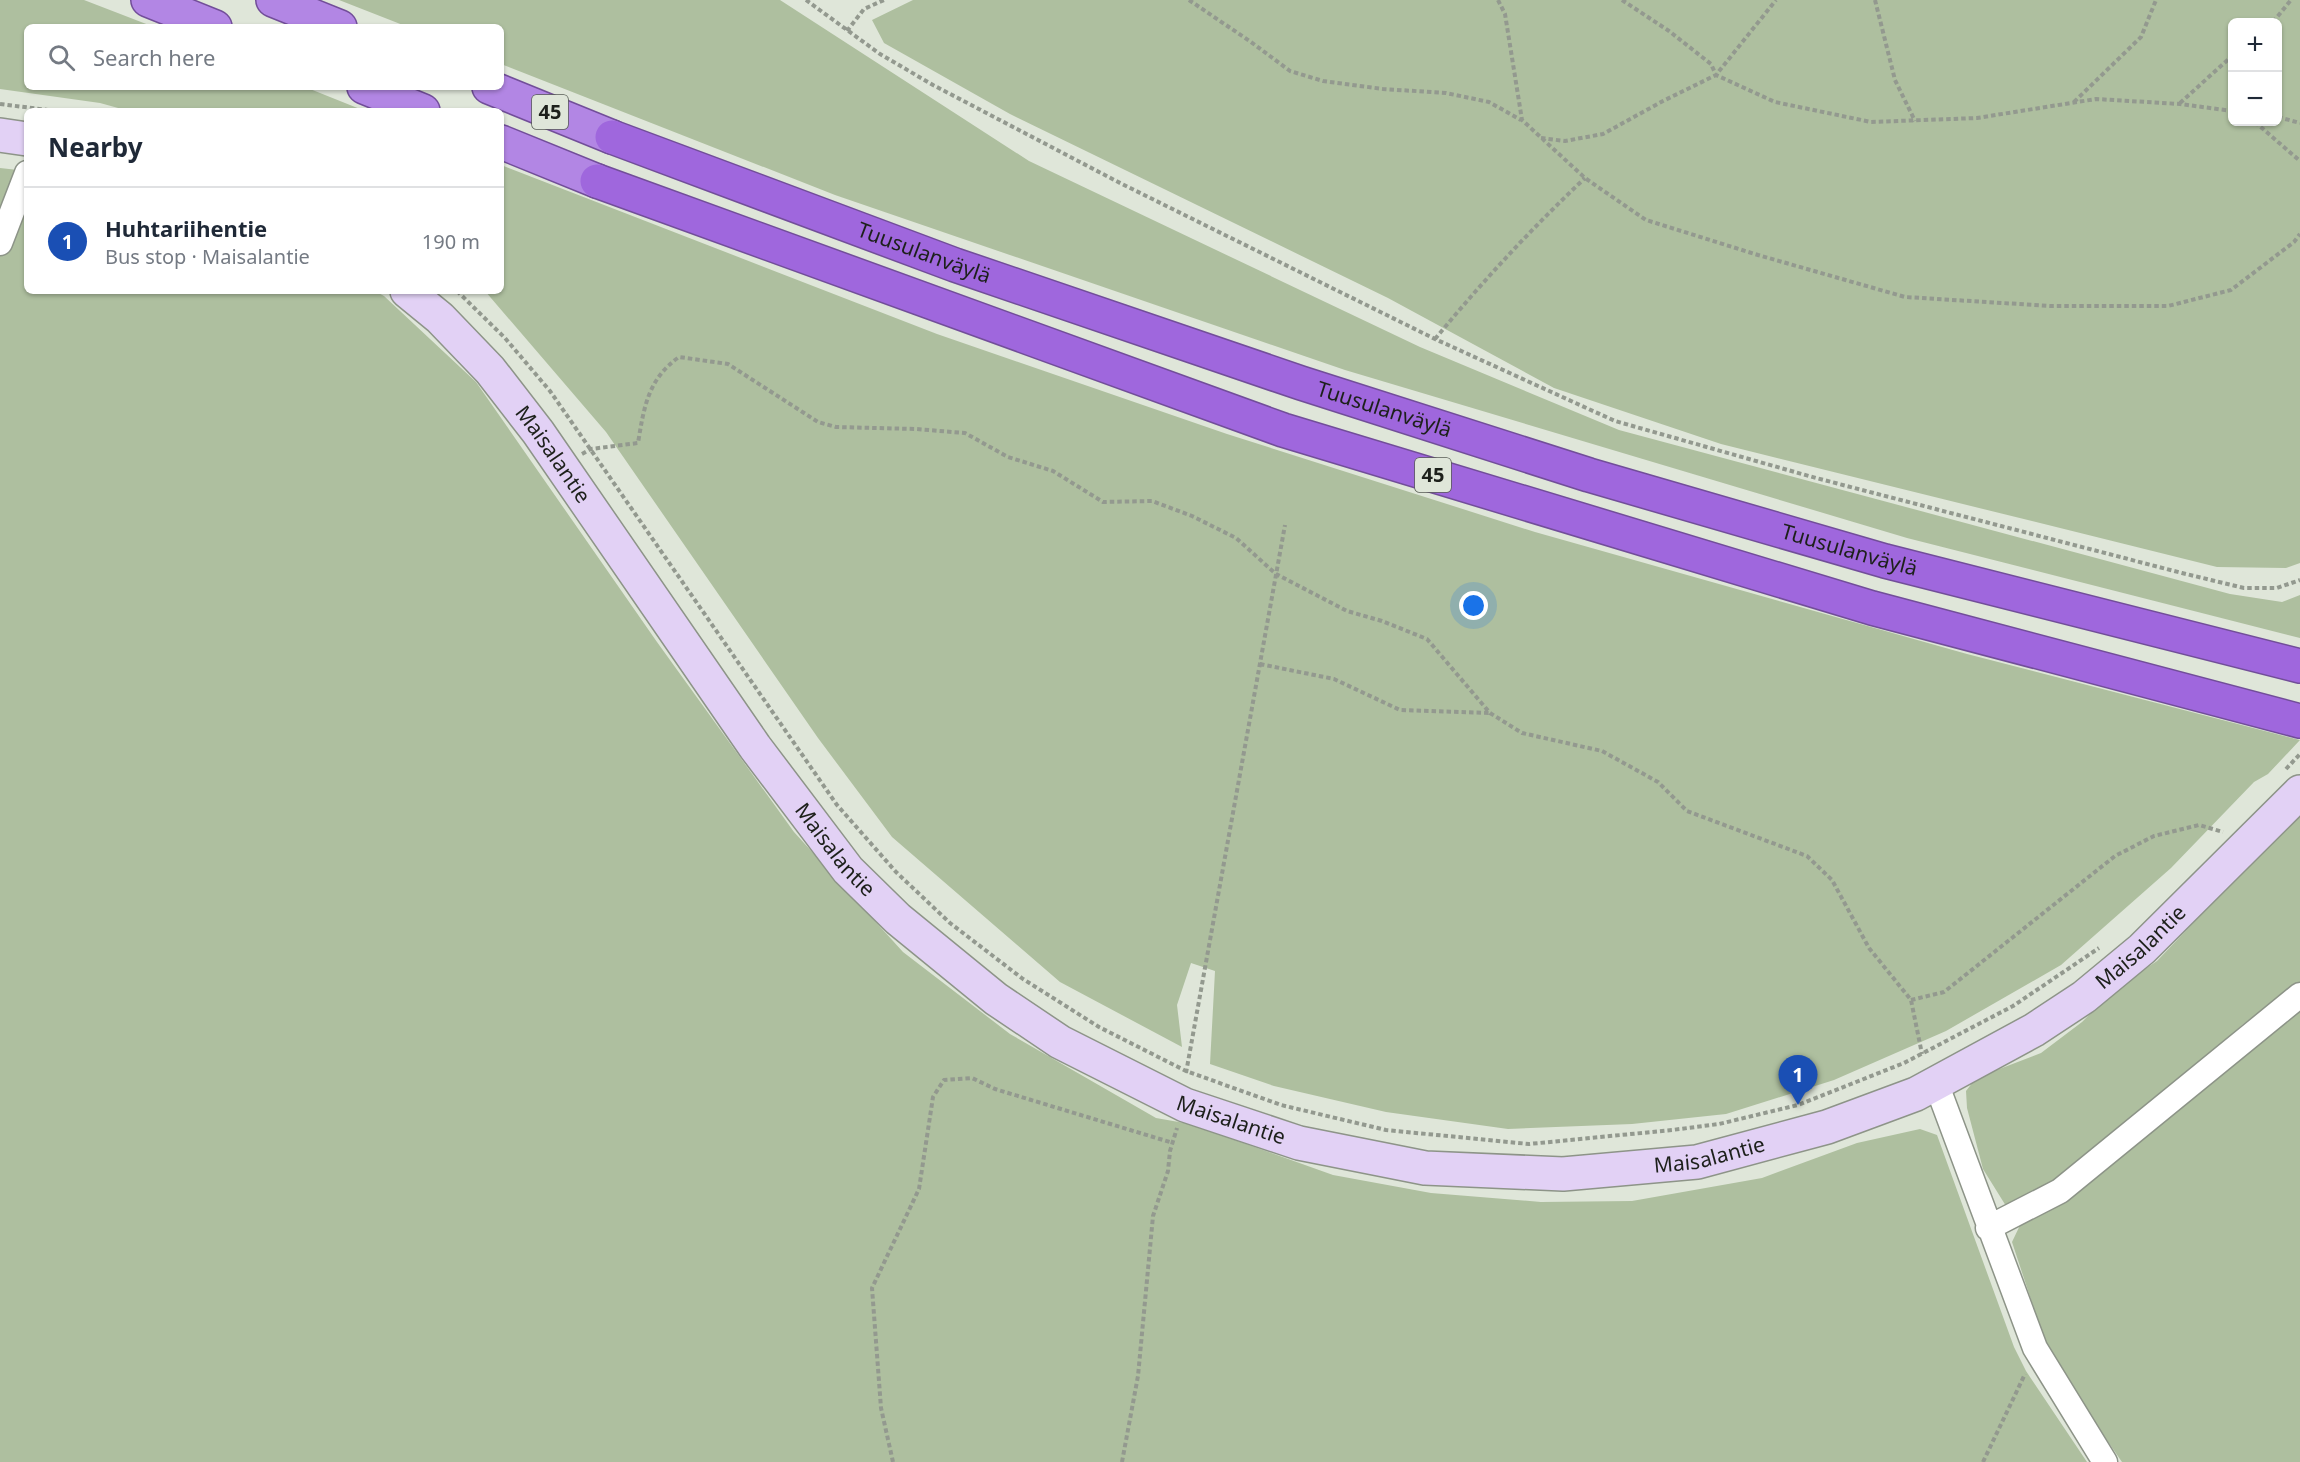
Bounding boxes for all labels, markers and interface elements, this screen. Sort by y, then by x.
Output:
map controls [2228,18,2282,126]
button: + [2228,18,2282,72]
search box [24,24,504,90]
icon: search [45,41,78,74]
text: Search here [93,42,215,72]
button: − [2228,72,2282,126]
road number: 45 [532,95,568,129]
text: Nearby [48,129,143,165]
text: Huhtariihentie [105,213,267,243]
street label: Tuusulanväylä [854,215,995,289]
text: 1 [62,228,73,255]
text: 190 m [422,228,480,255]
text: Bus stop · Maisalantie [105,243,310,270]
street label: Tuusulanväylä [1313,374,1456,443]
street label: Maisalantie [509,399,598,508]
road number: 45 [1415,458,1451,492]
street label: Tuusulanväylä [1778,517,1921,582]
your location [1459,591,1488,620]
street label: Maisalantie [789,797,882,902]
street label: Maisalantie [2089,898,2191,995]
pin: 1 [1778,1056,1818,1105]
street label: Maisalantie [1173,1088,1289,1151]
street label: Maisalantie [1652,1129,1768,1179]

